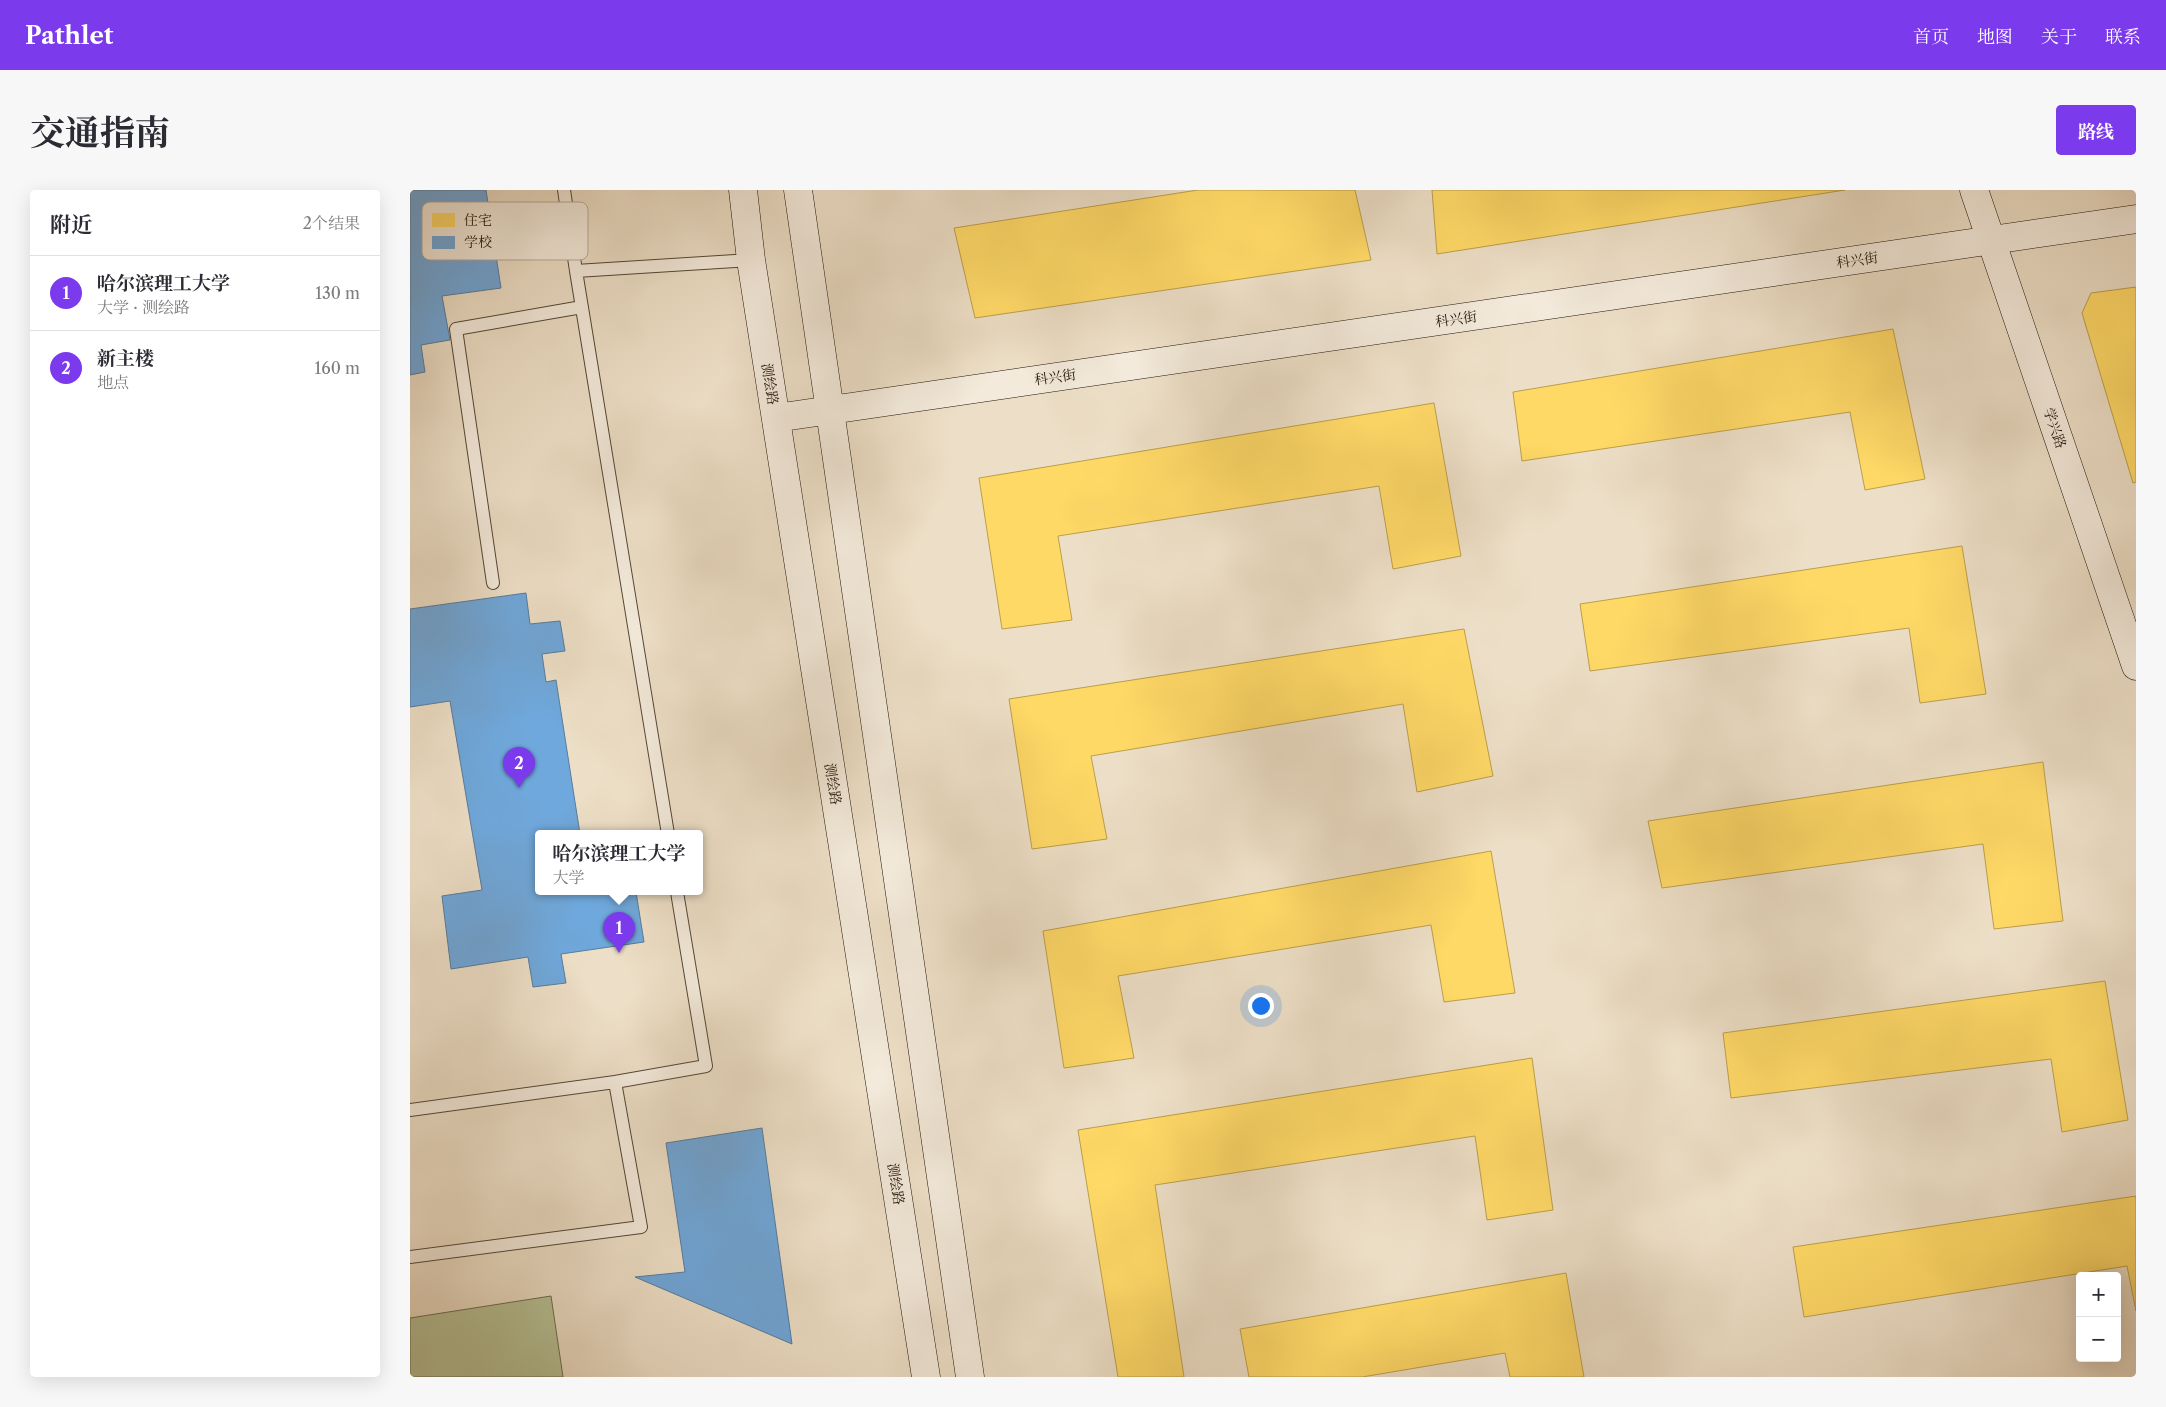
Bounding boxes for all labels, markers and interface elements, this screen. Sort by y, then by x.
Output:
text: Pathlet [25,21,113,50]
text: 首页 [1913,26,1949,48]
text: 地图 [1977,26,2013,48]
text: 关于 [2041,26,2077,48]
text: 联系 [2105,26,2141,48]
button: 路线 [2056,105,2136,155]
text: 交通指南 [30,111,170,154]
legend [422,202,588,260]
text: 住宅 [464,211,492,229]
text: 附近 [50,212,92,237]
text: 2个结果 [303,213,360,233]
text: 学校 [464,233,492,251]
street label: 科兴街 [1835,248,1879,272]
text: 哈尔滨理工大学 [97,272,230,295]
text: 1 [62,283,70,303]
text: 130 m [315,283,360,303]
text: 大学 · 测绘路 [97,297,190,317]
street label: 科兴街 [1434,307,1478,331]
text: 新主楼 [97,347,154,370]
text: 2 [61,358,71,378]
text: 160 m [315,358,360,378]
street label: 测绘路 [758,362,782,406]
street label: 科兴街 [1033,365,1077,389]
text: 地点 [97,372,129,392]
street label: 学兴路 [2040,405,2070,451]
pin: 2 [503,747,535,788]
street label: 测绘路 [821,762,845,806]
popup [535,830,703,895]
text: 哈尔滨理工大学 [552,842,686,865]
text: 大学 [552,867,585,887]
pin: 1 [603,912,635,953]
your location [1248,993,1274,1019]
street label: 测绘路 [884,1162,908,1206]
map controls [2076,1272,2121,1362]
button: + [2076,1272,2121,1317]
button: − [2076,1317,2121,1362]

